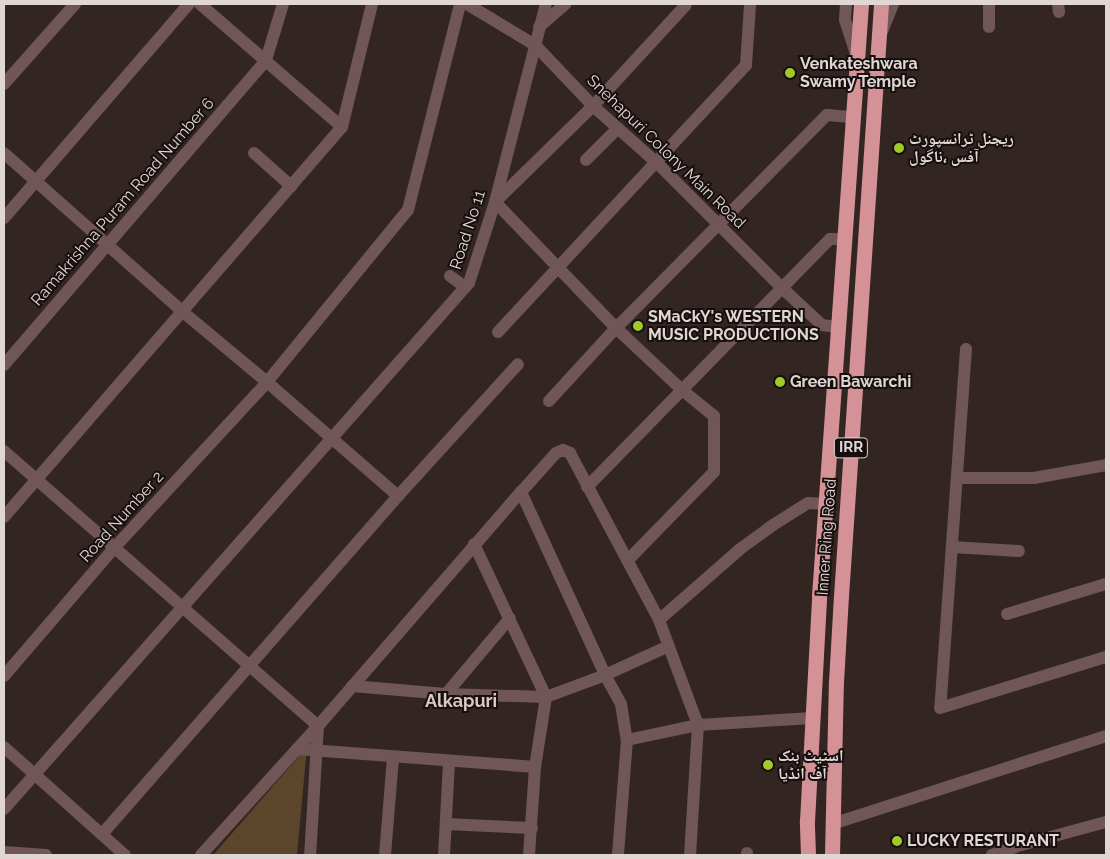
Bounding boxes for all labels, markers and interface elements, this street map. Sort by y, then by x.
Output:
place label: Venkateshwara Swamy Temple [800,54,918,92]
marker: Venkateshwara Swamy Temple [784,67,796,79]
street label: Snehapuri Colony Main Road [583,71,749,233]
street label: Ramakrishna Puram Road Number 6 [27,94,219,310]
place label: ریجنل ٹرانسپورٹ آفس ،ناگول [909,129,1014,167]
marker: ریجنل ٹرانسپورٹ آفس ،ناگول [893,142,905,154]
street label: Road No 11 [446,188,490,272]
place label: SMaCkY's WESTERN MUSIC PRODUCTIONS [648,307,819,345]
marker: SMaCkY's WESTERN MUSIC PRODUCTIONS [632,320,644,332]
place label: Green Bawarchi [790,372,911,392]
marker: Green Bawarchi [774,376,786,388]
road number: IRR [834,436,868,460]
street label: Road Number 2 [76,467,168,567]
street label: Inner Ring Road [813,478,841,596]
district label: Alkapuri [425,690,497,712]
place label: اسٹیٹ بنک آف انڈیا [778,746,844,784]
marker: اسٹیٹ بنک آف انڈیا [762,759,774,771]
place label: LUCKY RESTURANT [907,831,1060,851]
marker: LUCKY RESTURANT [891,835,903,847]

